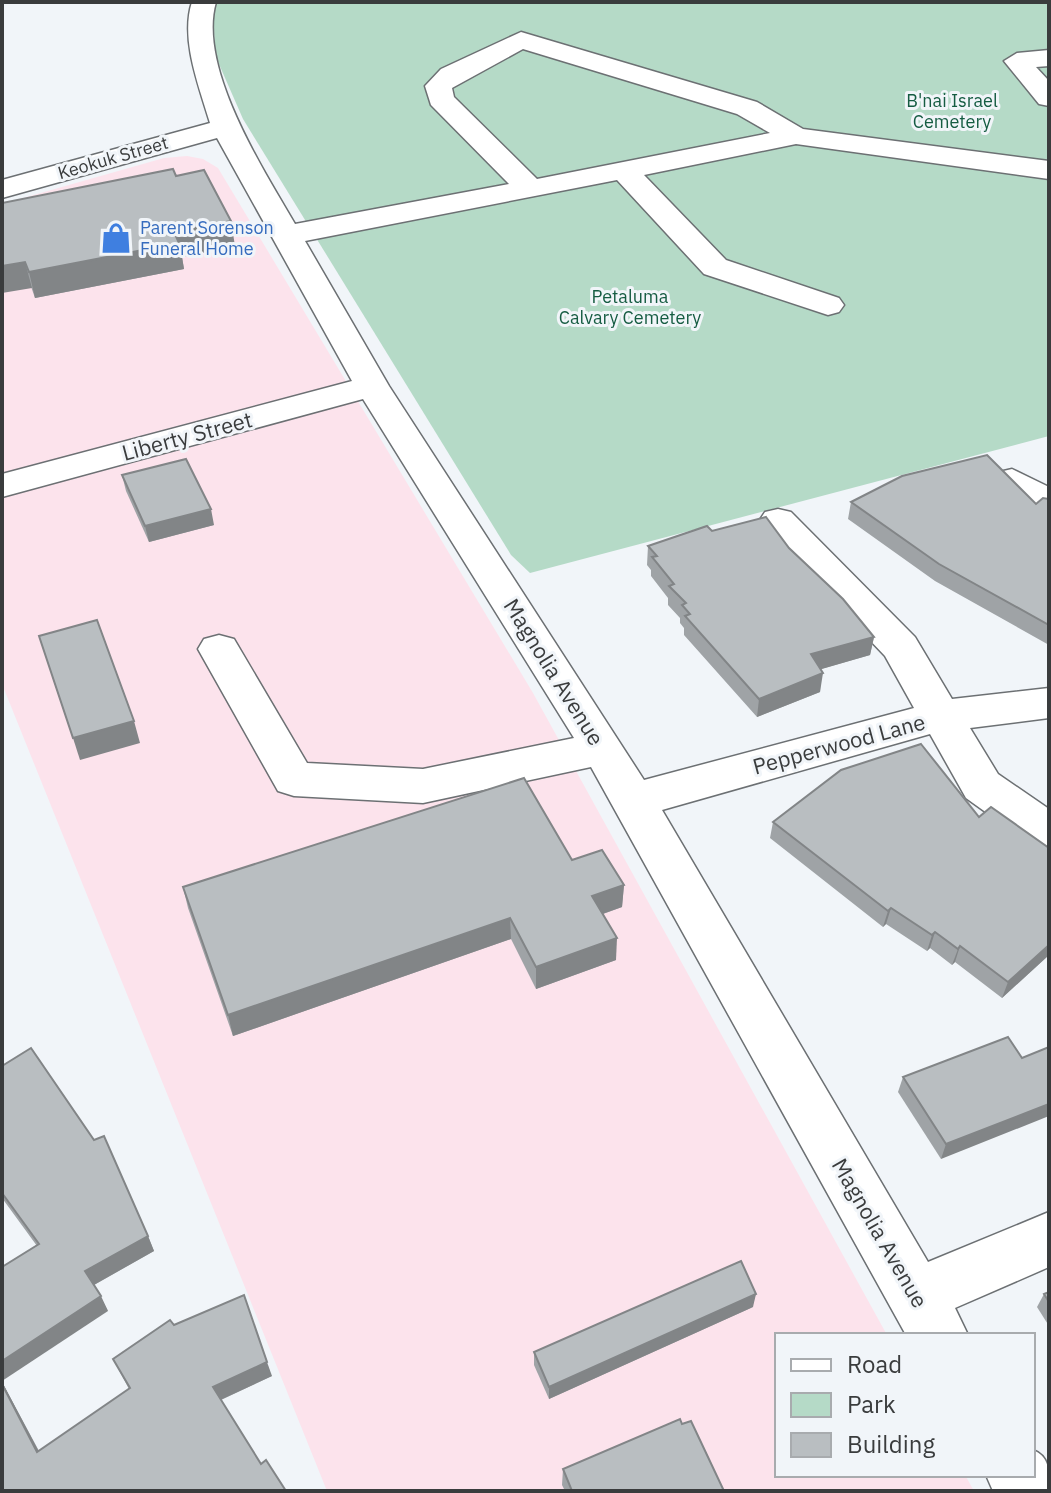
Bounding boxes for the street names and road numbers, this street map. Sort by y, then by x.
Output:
street label: Keokuk Street [55,131,171,184]
street label: Liberty Street [119,404,255,467]
street label: Magnolia Avenue [498,593,611,751]
street label: Pepperwood Lane [749,707,928,780]
street label: Magnolia Avenue [826,1153,935,1313]

